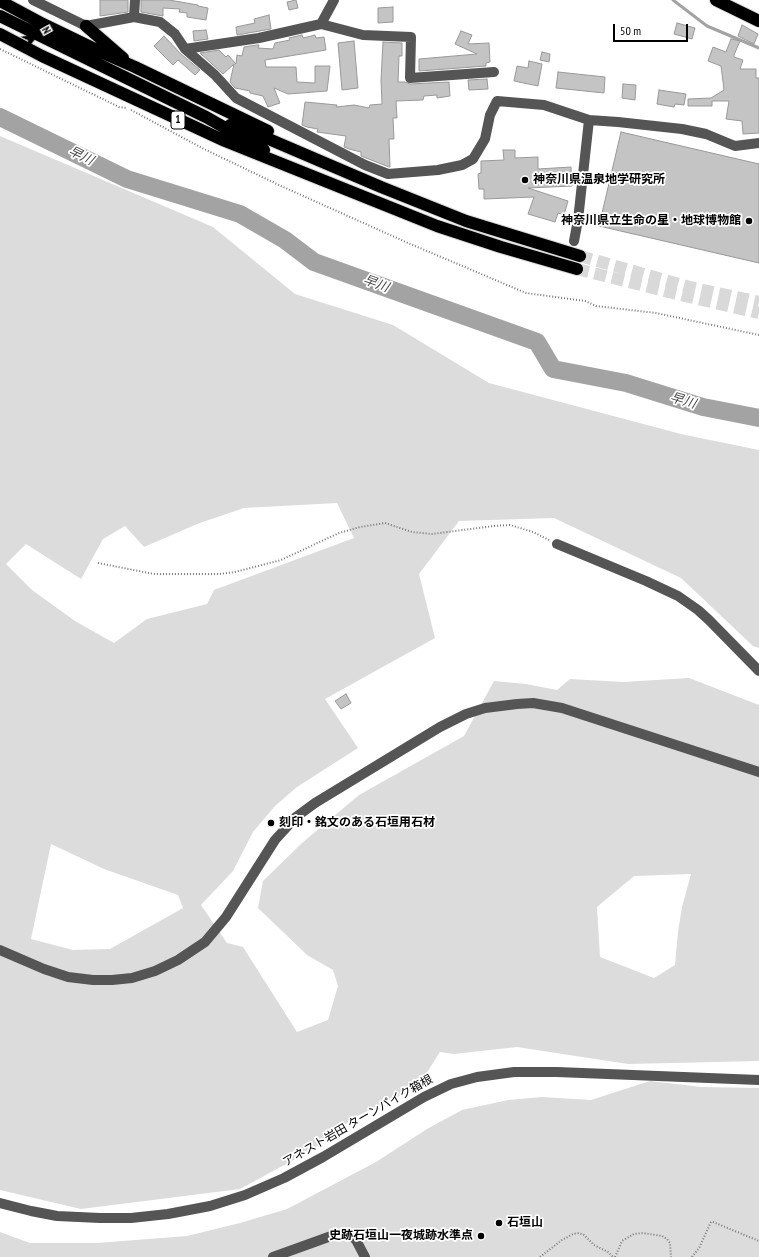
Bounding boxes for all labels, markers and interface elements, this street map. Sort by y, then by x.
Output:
north arrow [16,16,56,56]
scale bar [615,16,690,42]
text: 50 m [620,23,641,38]
text: N [39,24,54,36]
road number: 1 [171,111,185,129]
water label: 早川 [66,143,96,169]
place label: 神奈川県温泉地学研究所 [533,173,665,187]
marker: 神奈川県温泉地学研究所 [520,175,530,185]
place label: 神奈川県立生命の星・地球博物館 [561,214,741,228]
marker: 神奈川県立生命の星・地球博物館 [744,216,754,226]
water label: 早川 [361,272,391,296]
water label: 早川 [668,390,698,412]
place label: 刻印・銘文のある石垣用石材 [279,816,435,830]
marker: 刻印・銘文のある石垣用石材 [266,818,276,828]
street label: アネスト岩田 ターンパイク箱根 [281,1072,435,1170]
place label: 石垣山 [507,1216,543,1230]
marker: 石垣山 [494,1218,504,1228]
place label: 史跡石垣山一夜城跡水準点 [329,1229,473,1243]
marker: 史跡石垣山一夜城跡水準点 [476,1231,486,1241]

